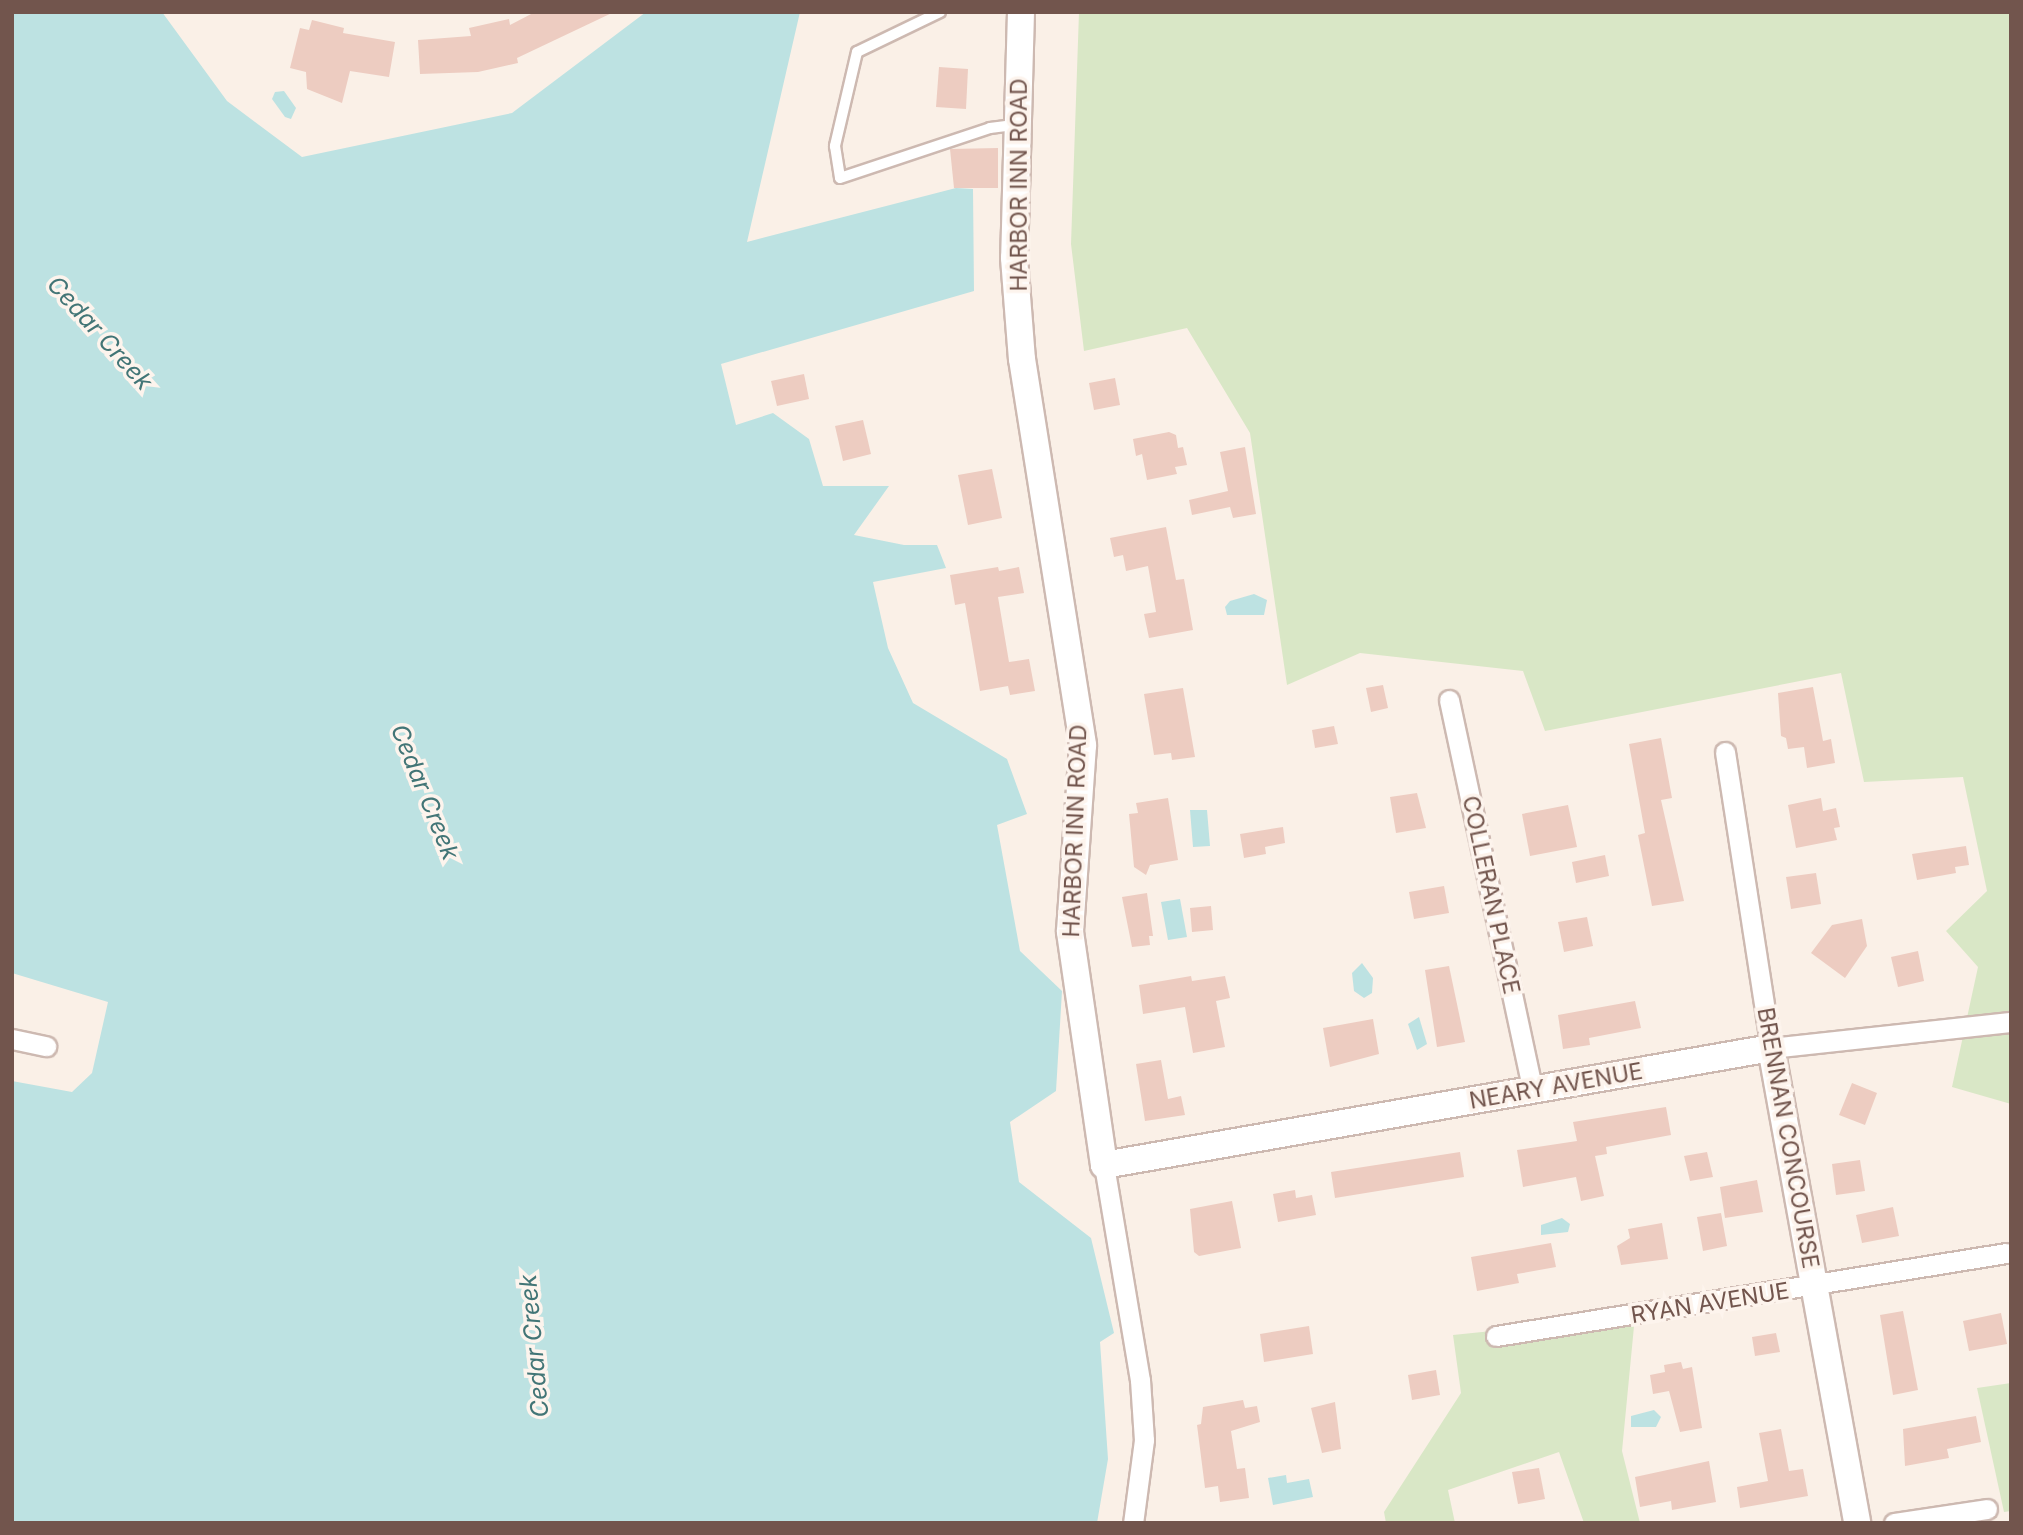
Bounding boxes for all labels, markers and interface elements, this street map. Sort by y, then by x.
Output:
street label: HARBOR INN ROAD [1005,78,1033,292]
water label: Cedar Creek [41,270,159,396]
water label: Cedar Creek [385,720,465,864]
street label: HARBOR INN ROAD [1057,724,1093,938]
street label: COLLERAN PLACE [1456,793,1526,997]
street label: BRENNAN CONCOURSE [1751,1005,1825,1271]
street label: NEARY AVENUE [1467,1057,1645,1115]
water label: Cedar Creek [513,1273,555,1419]
street label: RYAN AVENUE [1629,1277,1791,1329]

